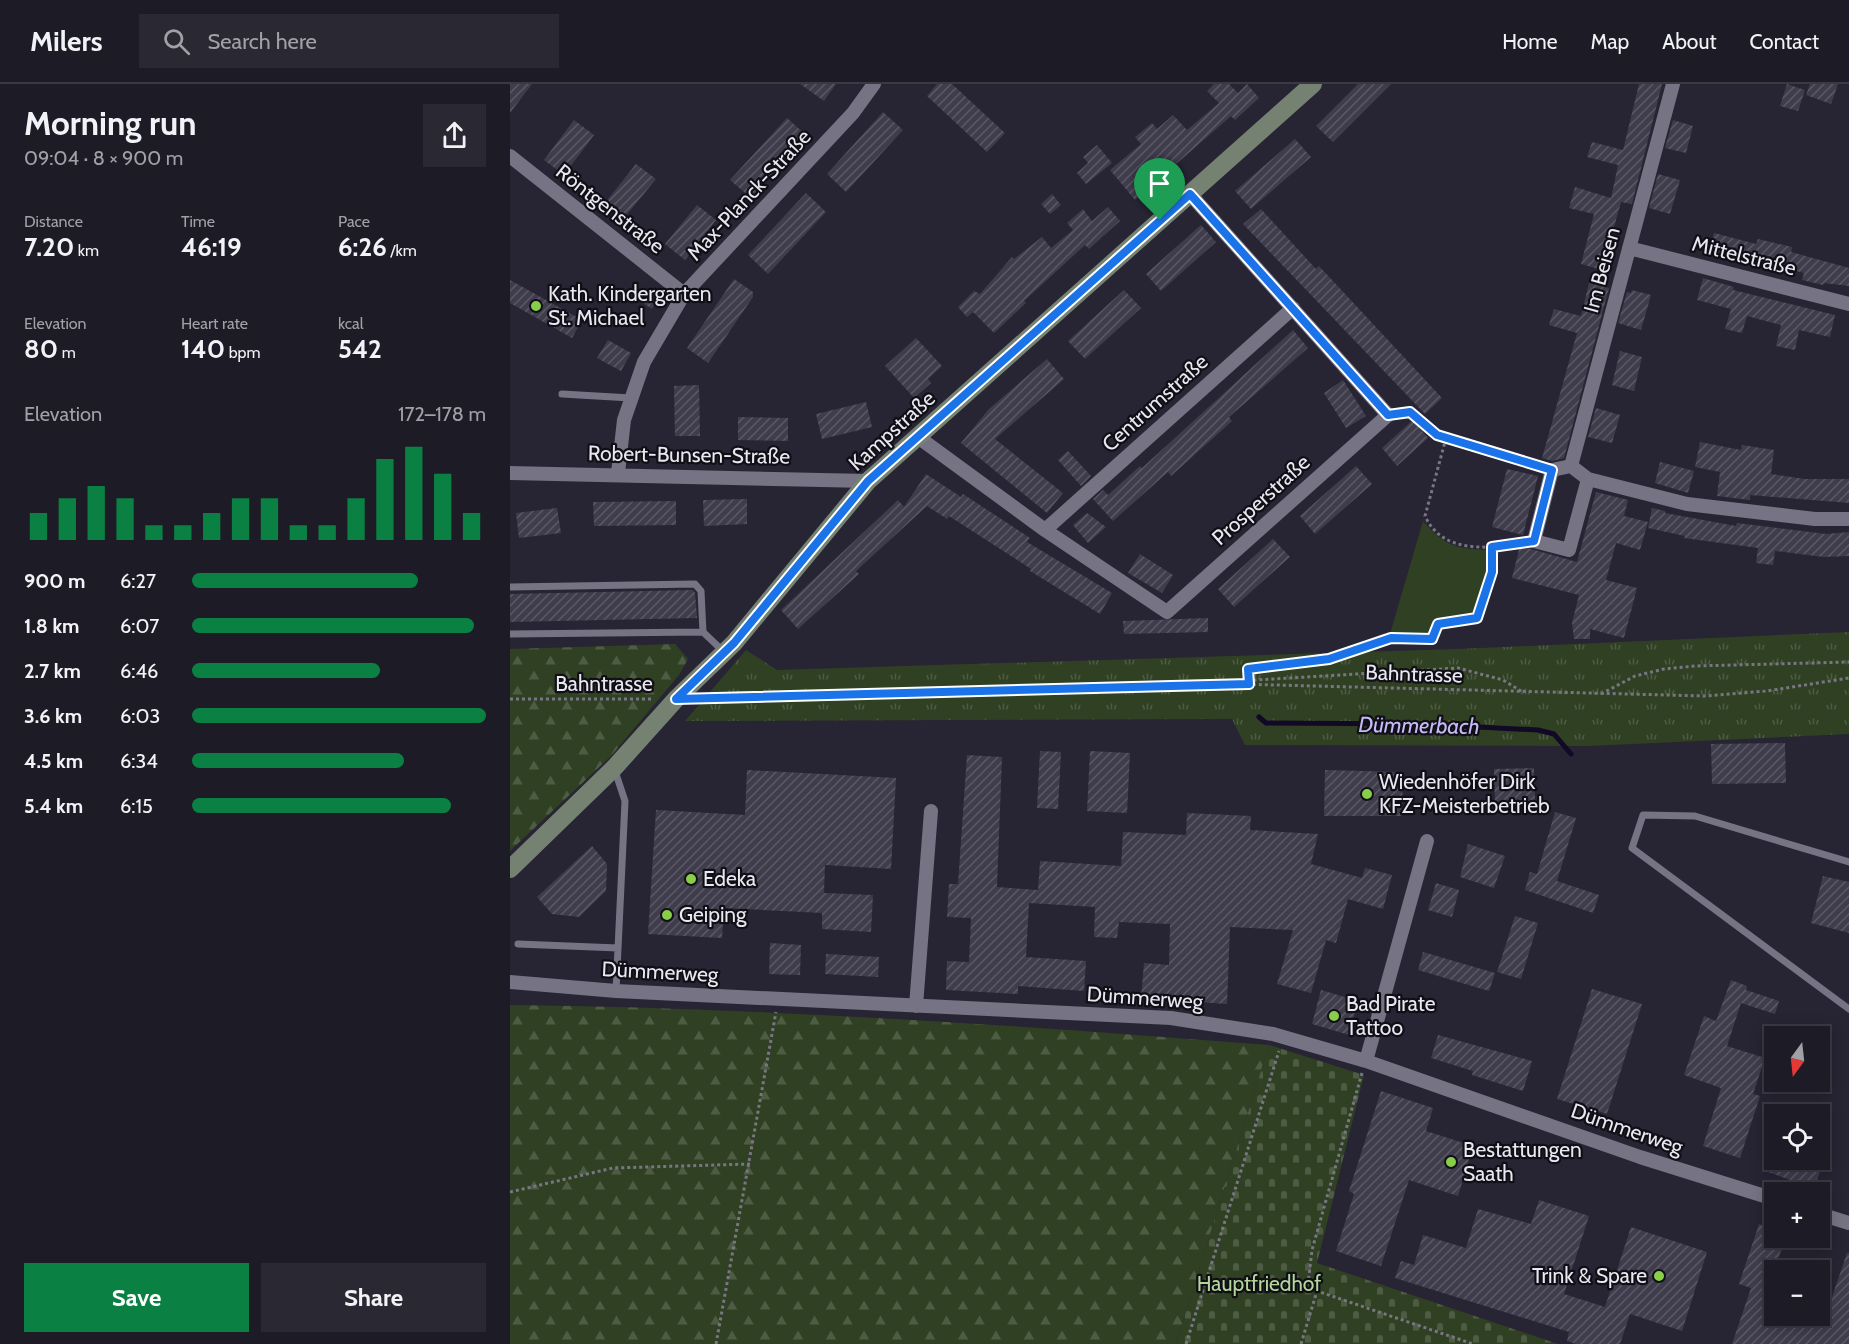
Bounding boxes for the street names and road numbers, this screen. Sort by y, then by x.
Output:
street label: Max-Planck-Straße [682,124,816,265]
street label: Röntgenstraße [551,159,670,259]
street label: Im Beisen [1578,225,1625,315]
street label: Mittelstraße [1690,231,1799,281]
street label: Centrumstraße [1097,349,1213,456]
street label: Kampstraße [843,385,940,476]
street label: Robert-Bunsen-Straße [588,440,791,469]
street label: Prosperstraße [1207,449,1315,550]
street label: Bahntrasse [1365,659,1463,688]
street label: Bahntrasse [555,671,653,696]
street label: Dümmerweg [601,956,719,987]
street label: Dümmerweg [1086,981,1205,1014]
street label: Dümmerweg [1568,1098,1687,1160]

